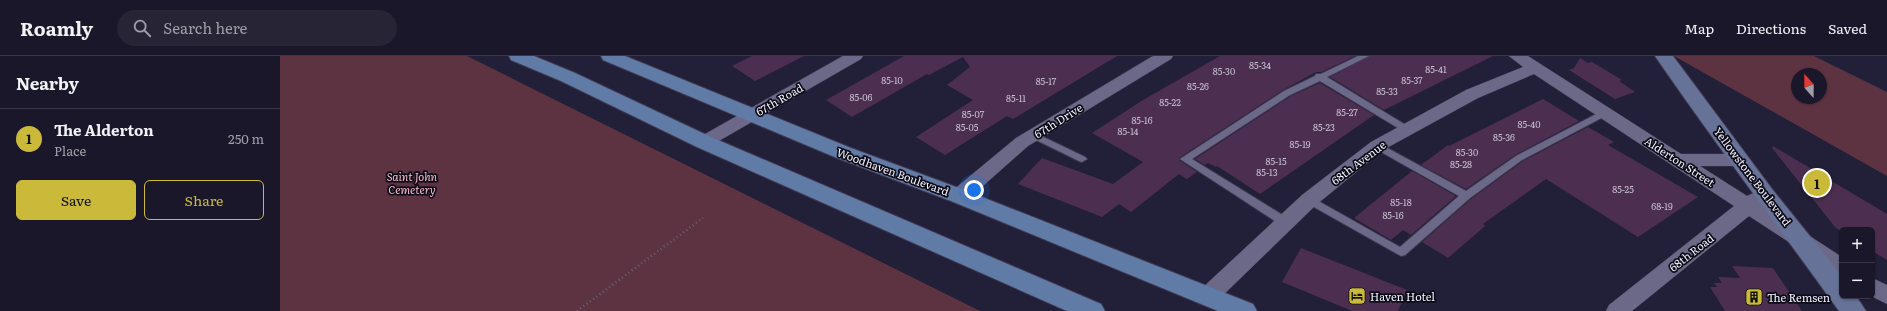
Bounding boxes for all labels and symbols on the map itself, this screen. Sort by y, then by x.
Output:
house number: 85-34 [1249,58,1271,72]
house number: 85-41 [1425,62,1447,76]
house number: 85-30 [1213,64,1235,78]
north arrow [1791,68,1827,104]
house number: 85-10 [881,73,903,87]
house number: 85-37 [1401,73,1423,87]
house number: 85-17 [1036,74,1057,88]
street label: 67th Road [752,79,806,119]
house number: 85-26 [1187,79,1209,93]
house number: 85-33 [1376,84,1398,98]
house number: 85-06 [850,90,873,104]
house number: 85-11 [1006,91,1026,105]
house number: 85-22 [1159,95,1181,109]
street label: 67th Drive [1031,99,1086,141]
house number: 85-27 [1336,105,1358,119]
house number: 85-07 [962,107,985,121]
house number: 85-16 [1131,113,1153,127]
house number: 85-40 [1518,117,1540,131]
house number: 85-05 [956,120,979,134]
house number: 85-23 [1313,120,1335,134]
street label: Yellowstone Boulevard [1711,123,1796,229]
house number: 85-14 [1118,124,1139,138]
house number: 85-36 [1493,130,1515,144]
street label: Alderton Street [1642,132,1719,190]
street label: 68th Avenue [1327,136,1389,188]
house number: 85-19 [1289,137,1311,151]
street label: Woodhaven Boulevard [835,143,952,199]
house number: 85-30 [1456,145,1478,159]
house number: 85-15 [1266,154,1287,168]
house number: 85-28 [1450,157,1472,171]
house number: 85-13 [1256,165,1278,179]
park label: Saint John Cemetery [387,168,438,197]
pin: 1 [1804,168,1830,198]
your location [964,180,984,200]
house number: 85-25 [1612,182,1634,196]
house number: 85-18 [1390,195,1412,209]
house number: 68-19 [1651,199,1673,213]
house number: 85-16 [1382,208,1404,222]
street label: 68th Road [1665,229,1717,274]
hotel icon: Haven Hotel [1347,286,1367,306]
building icon: The Remsen [1744,287,1764,307]
place label: Haven Hotel [1370,288,1435,304]
place label: The Remsen [1767,289,1830,305]

